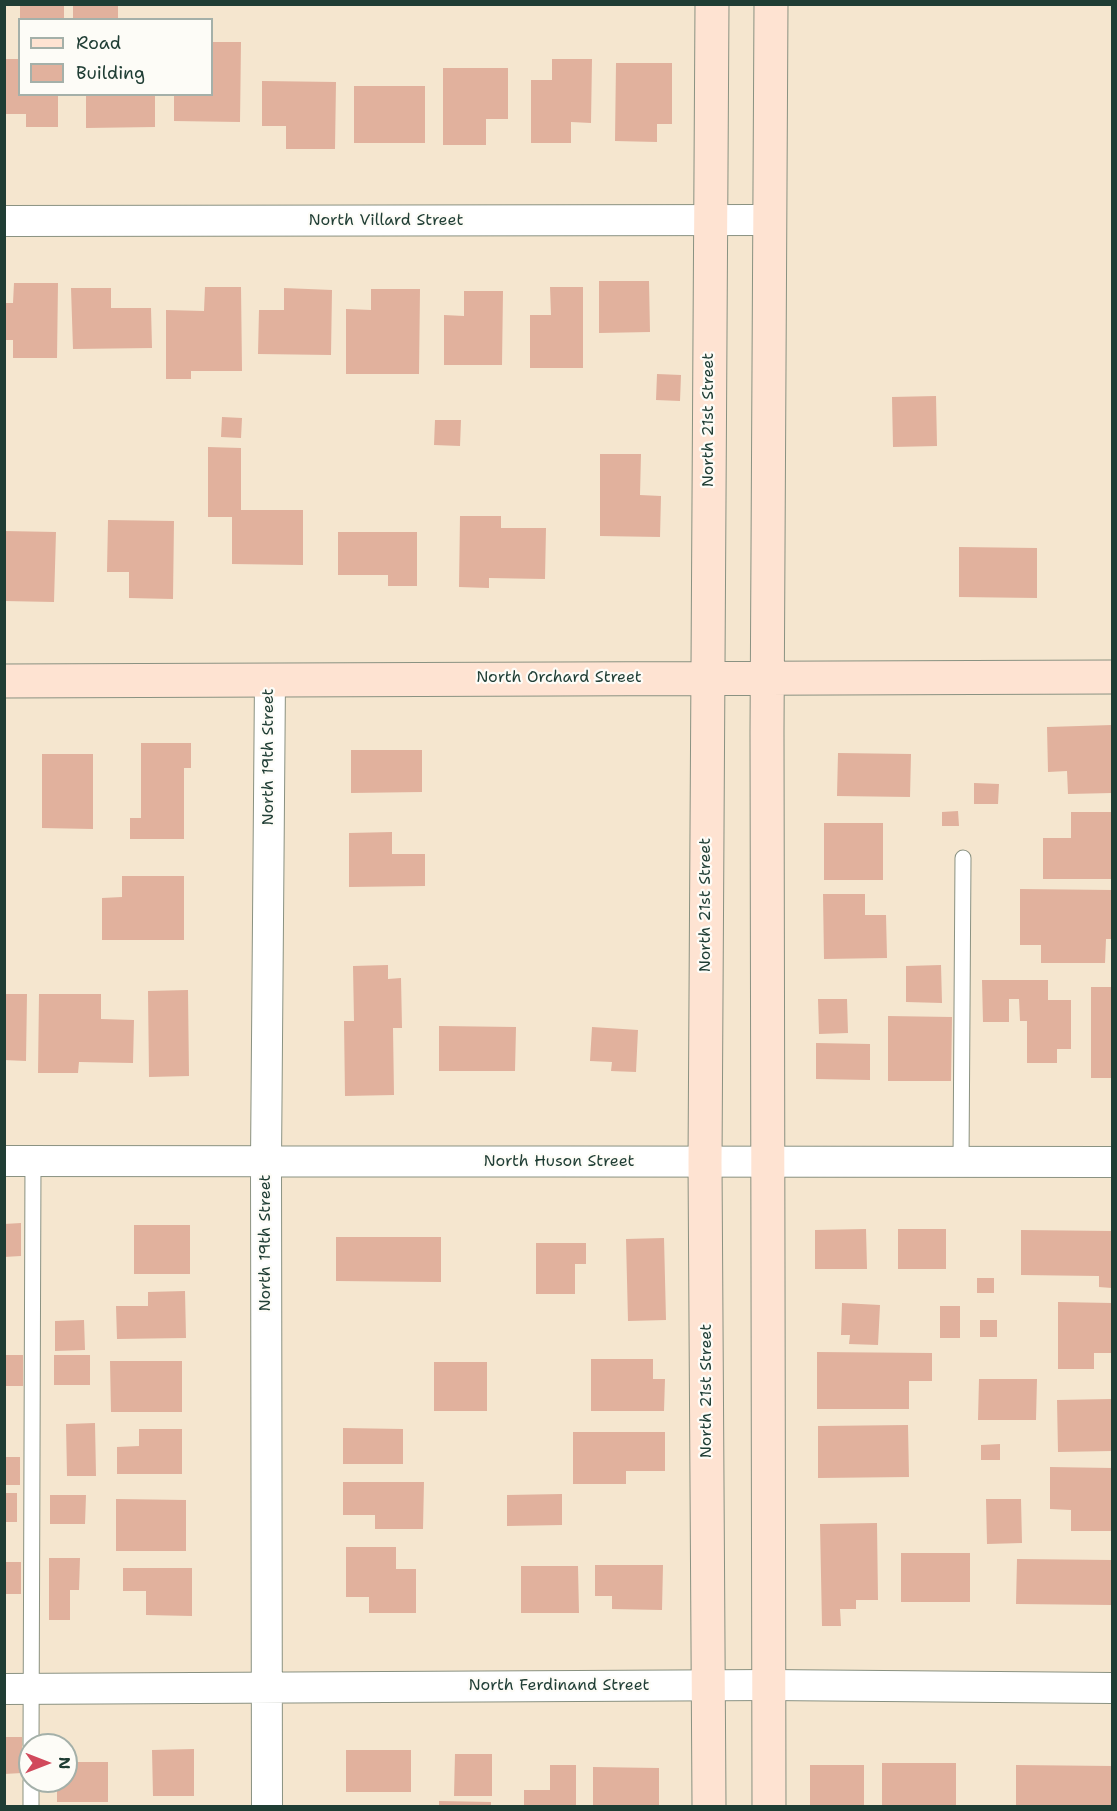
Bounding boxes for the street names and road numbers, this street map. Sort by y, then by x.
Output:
street label: North Villard Street [309,211,463,231]
street label: North 21st Street [699,353,719,487]
street label: North Orchard Street [476,668,642,688]
street label: North 19th Street [259,688,279,826]
street label: North 21st Street [696,838,716,972]
street label: North Huson Street [483,1152,635,1172]
street label: North 19th Street [256,1174,276,1312]
street label: North 21st Street [697,1324,717,1458]
street label: North Ferdinand Street [468,1676,650,1696]

